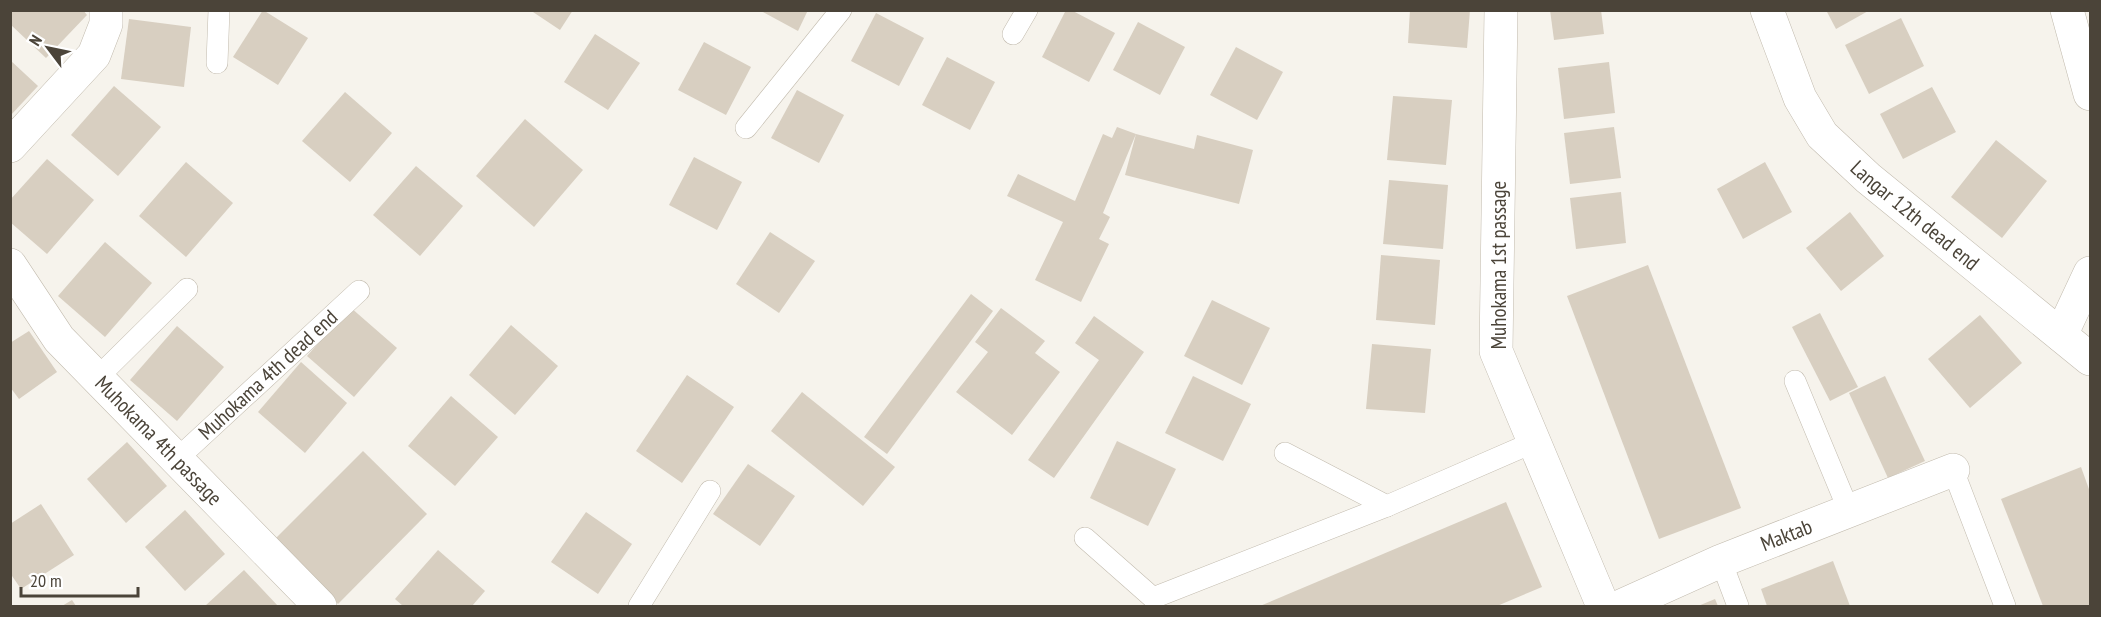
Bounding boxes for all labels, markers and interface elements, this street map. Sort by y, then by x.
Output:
north arrow [18,18,78,78]
text: N [25,31,46,49]
street label: Langar 12th dead end [1845,154,1985,276]
street label: Muhokama 1st passage [1485,181,1512,349]
street label: Muhokama 4th dead end [193,304,343,445]
street label: Muhokama 4th passage [89,370,228,511]
street label: Maktab [1757,513,1816,557]
scale bar [21,560,138,598]
text: 20 m [30,569,62,592]

